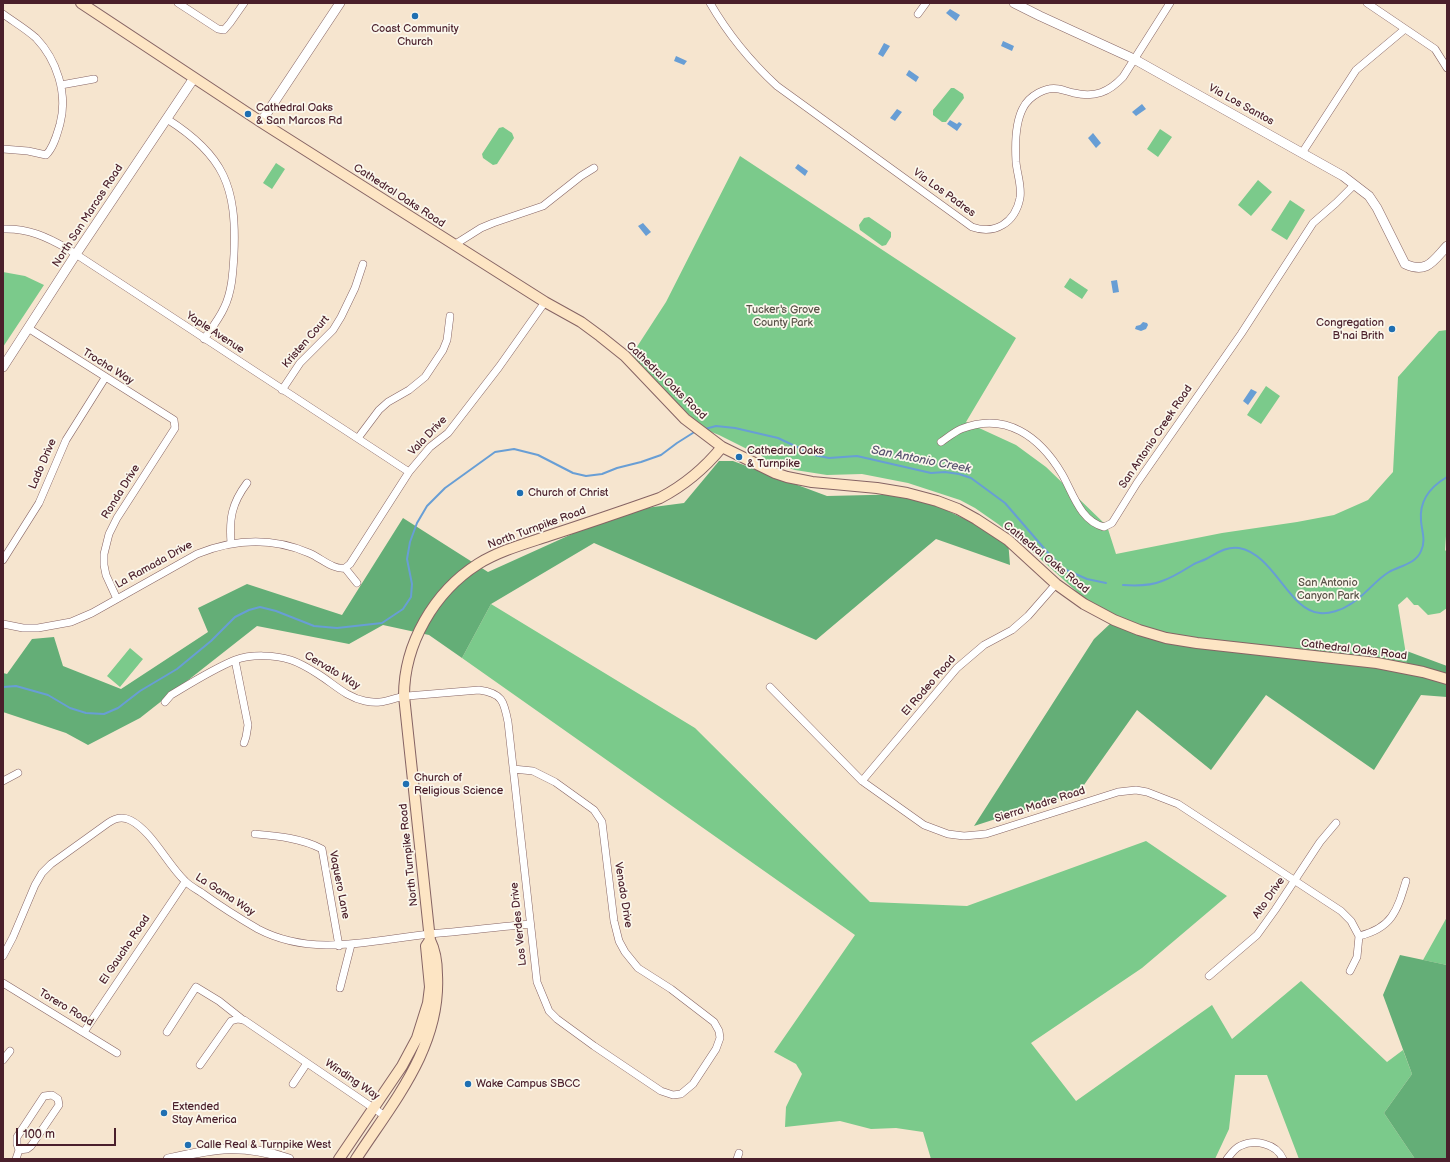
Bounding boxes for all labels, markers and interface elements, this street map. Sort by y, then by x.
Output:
marker: Coast Community Church [410,11,420,21]
place label: Coast Community Church [371,22,459,48]
street label: Via Los Santos [1206,82,1276,128]
place label: Cathedral Oaks & San Marcos Rd [256,101,342,127]
marker: Cathedral Oaks & San Marcos Rd [243,109,253,119]
street label: Cathedral Oaks Road [351,161,447,231]
street label: North San Marcos Road [50,162,126,270]
street label: Via Los Padres [910,166,978,220]
park label: Tucker's Grove County Park [746,303,820,329]
street label: Yaple Avenue [183,309,247,357]
street label: Kristen Court [280,313,332,371]
place label: Congregation B'nai Brith [1316,316,1384,342]
marker: Congregation B'nai Brith [1387,324,1397,334]
street label: Cathedral Oaks Road [623,339,709,423]
street label: Trocha Way [80,346,136,388]
street label: San Antonio Creek Road [1116,383,1196,491]
street label: Vala Drive [406,414,450,458]
street label: Lado Drive [26,437,60,491]
water label: San Antonio Creek [870,443,972,477]
place label: Cathedral Oaks & Turnpike [747,444,824,470]
marker: Cathedral Oaks & Turnpike [734,452,744,462]
street label: Ronda Drive [99,462,143,522]
place label: Church of Christ [528,486,608,500]
marker: Church of Christ [515,488,525,498]
street label: North Turnpike Road [486,504,588,552]
street label: Cathedral Oaks Road [1000,519,1092,597]
street label: La Ramada Drive [113,538,195,592]
park label: San Antonio Canyon Park [1297,576,1359,602]
street label: Cathedral Oaks Road [1300,637,1408,663]
street label: Cervato Way [302,649,362,693]
street label: El Rodeo Road [899,653,959,719]
place label: Church of Religious Science [414,771,503,797]
marker: Church of Religious Science [401,779,411,789]
street label: Sierra Madre Road [993,784,1087,826]
street label: North Turnpike Road [397,803,421,907]
street label: Vaquero Lane [326,850,352,920]
street label: Venado Drive [611,861,635,929]
street label: La Gama Way [193,871,257,919]
street label: Alto Drive [1250,875,1288,921]
street label: Los Verdes Drive [508,882,530,966]
street label: El Gaucho Road [97,913,153,987]
street label: Torero Road [36,986,96,1030]
street label: Winding Way [322,1057,382,1103]
place label: Wake Campus SBCC [476,1077,580,1091]
marker: Wake Campus SBCC [463,1079,473,1089]
place label: Extended Stay America [172,1100,237,1126]
marker: Extended Stay America [159,1108,169,1118]
scale bar [18,1120,118,1146]
text: 100 m [23,1127,55,1142]
place label: Calle Real & Turnpike West [196,1138,331,1152]
marker: Calle Real & Turnpike West [183,1140,193,1150]

